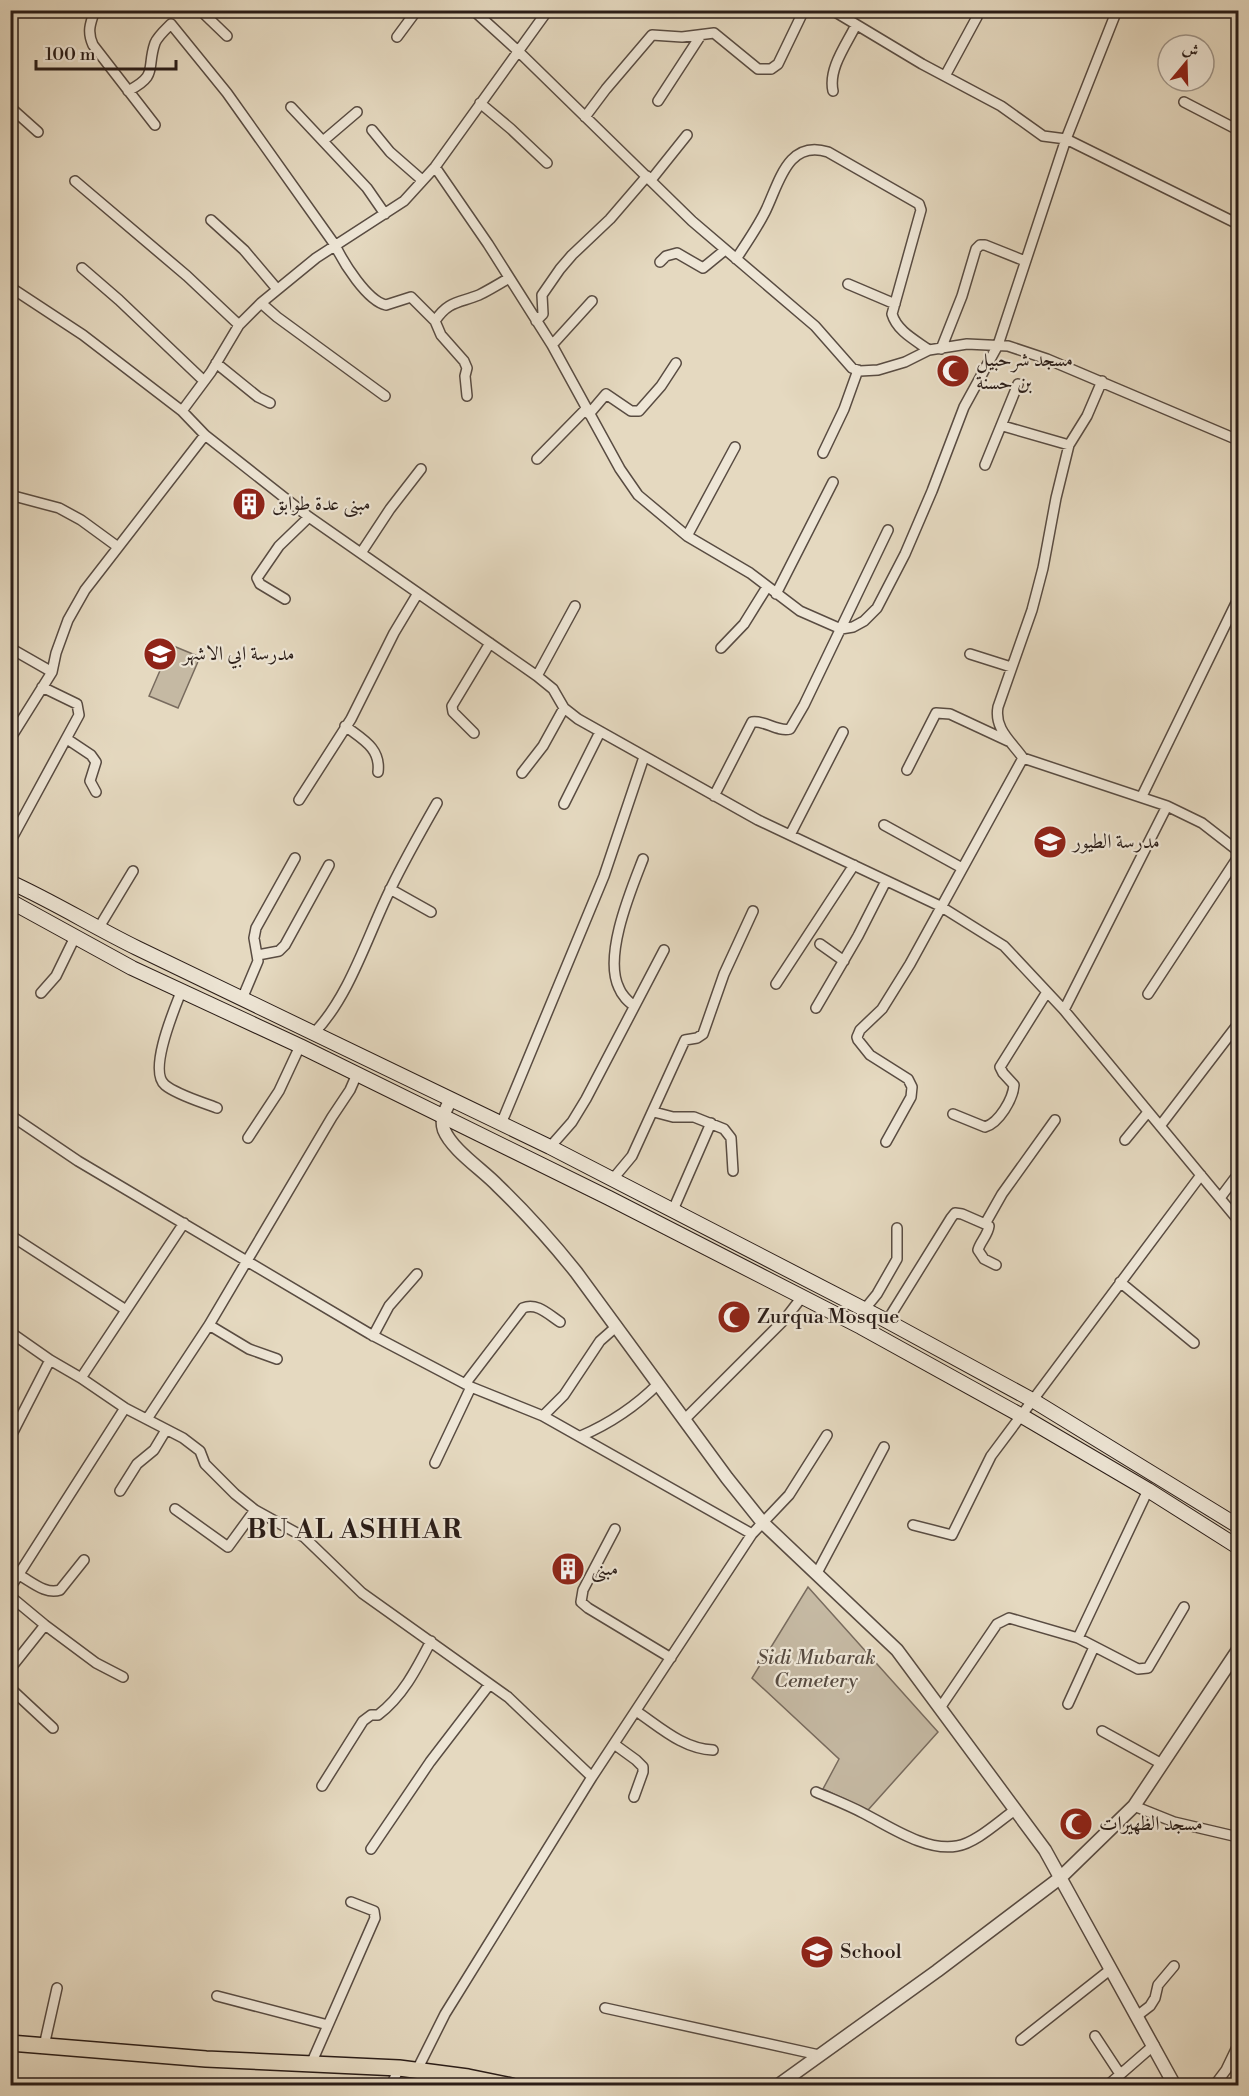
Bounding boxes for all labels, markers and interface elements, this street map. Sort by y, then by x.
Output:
scale bar [36,33,176,71]
north arrow [1156,33,1216,93]
text: ش [1180,38,1201,62]
text: 100 m [45,43,96,66]
place label: مسجد شرحبيل بن حسنة [976,348,1073,396]
mosque icon: مسجد شرحبيل بن حسنة [935,353,971,389]
building icon: مبنى عدة طوابق [231,486,267,522]
place label: مبنى عدة طوابق [272,492,371,518]
school or university icon: مدرسة ابي الاشهر [142,636,178,672]
place label: مدرسة ابي الاشهر [181,642,295,669]
school or university icon: مدرسة الطيور [1032,824,1068,860]
place label: مدرسة الطيور [1071,830,1160,855]
mosque icon: Zurqua Mosque [716,1299,752,1335]
place label: Zurqua Mosque [757,1305,899,1330]
district label: BU AL ASHHAR [247,1514,463,1546]
building icon: مبنى [550,1551,586,1587]
place label: مبنى [591,1557,618,1583]
park label: Sidi Mubarak Cemetery [756,1646,876,1694]
mosque icon: مسجد الظهيرات [1058,1806,1094,1842]
place label: مسجد الظهيرات [1099,1812,1203,1837]
school or university icon: School [799,1934,835,1970]
place label: School [840,1940,902,1965]

